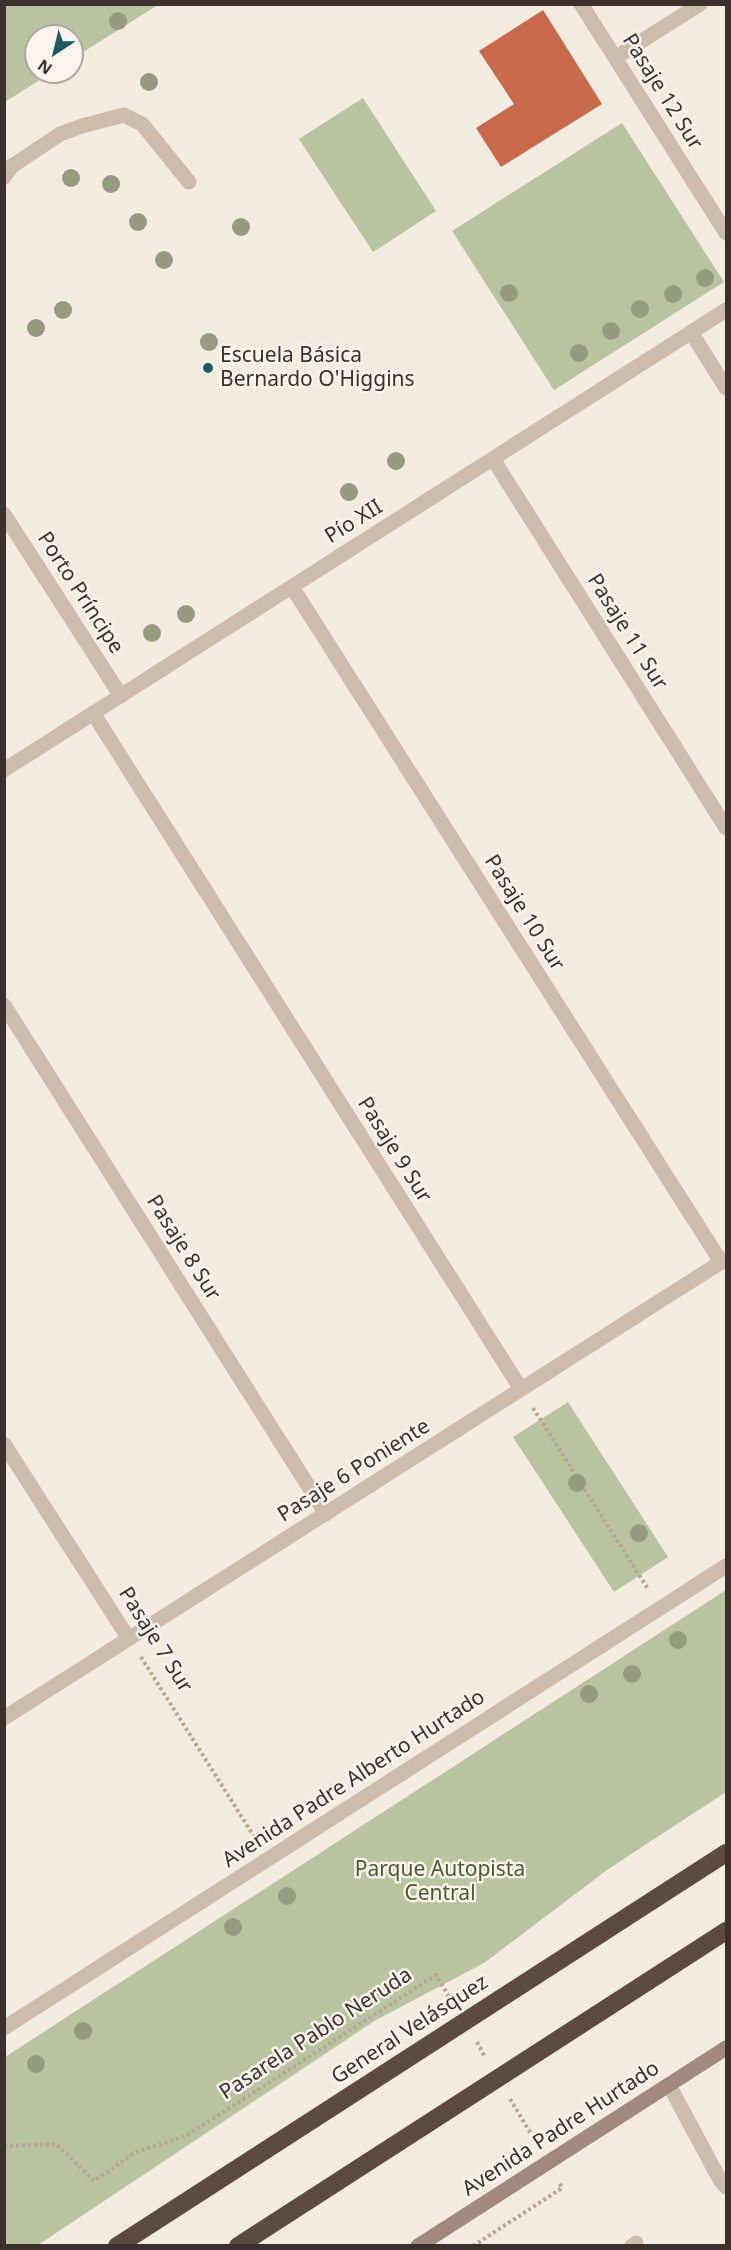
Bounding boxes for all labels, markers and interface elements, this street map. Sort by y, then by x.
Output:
north arrow [24,24,84,84]
street label: Pasaje 12 Sur [616,29,708,155]
text: N [33,54,56,80]
place label: Escuela Básica Bernardo O'Higgins [220,343,415,393]
marker: Escuela Básica Bernardo O'Higgins [201,361,215,375]
street label: Pío XII [321,495,387,549]
street label: Porto Príncipe [31,527,129,659]
street label: Pasaje 11 Sur [581,569,673,695]
street label: Pasaje 10 Sur [478,850,570,976]
street label: Pasaje 9 Sur [352,1093,436,1207]
street label: Pasaje 8 Sur [141,1191,225,1305]
street label: Pasaje 6 Poniente [273,1414,435,1528]
street label: Pasaje 7 Sur [113,1583,197,1697]
street label: Avenida Padre Alberto Hurtado [218,1685,490,1873]
park label: Parque Autopista Central [355,1857,525,1907]
street label: Pasarela Pablo Neruda [215,1962,417,2106]
street label: General Velásquez [327,1970,493,2090]
street label: Avenida Padre Hurtado [458,2056,664,2202]

